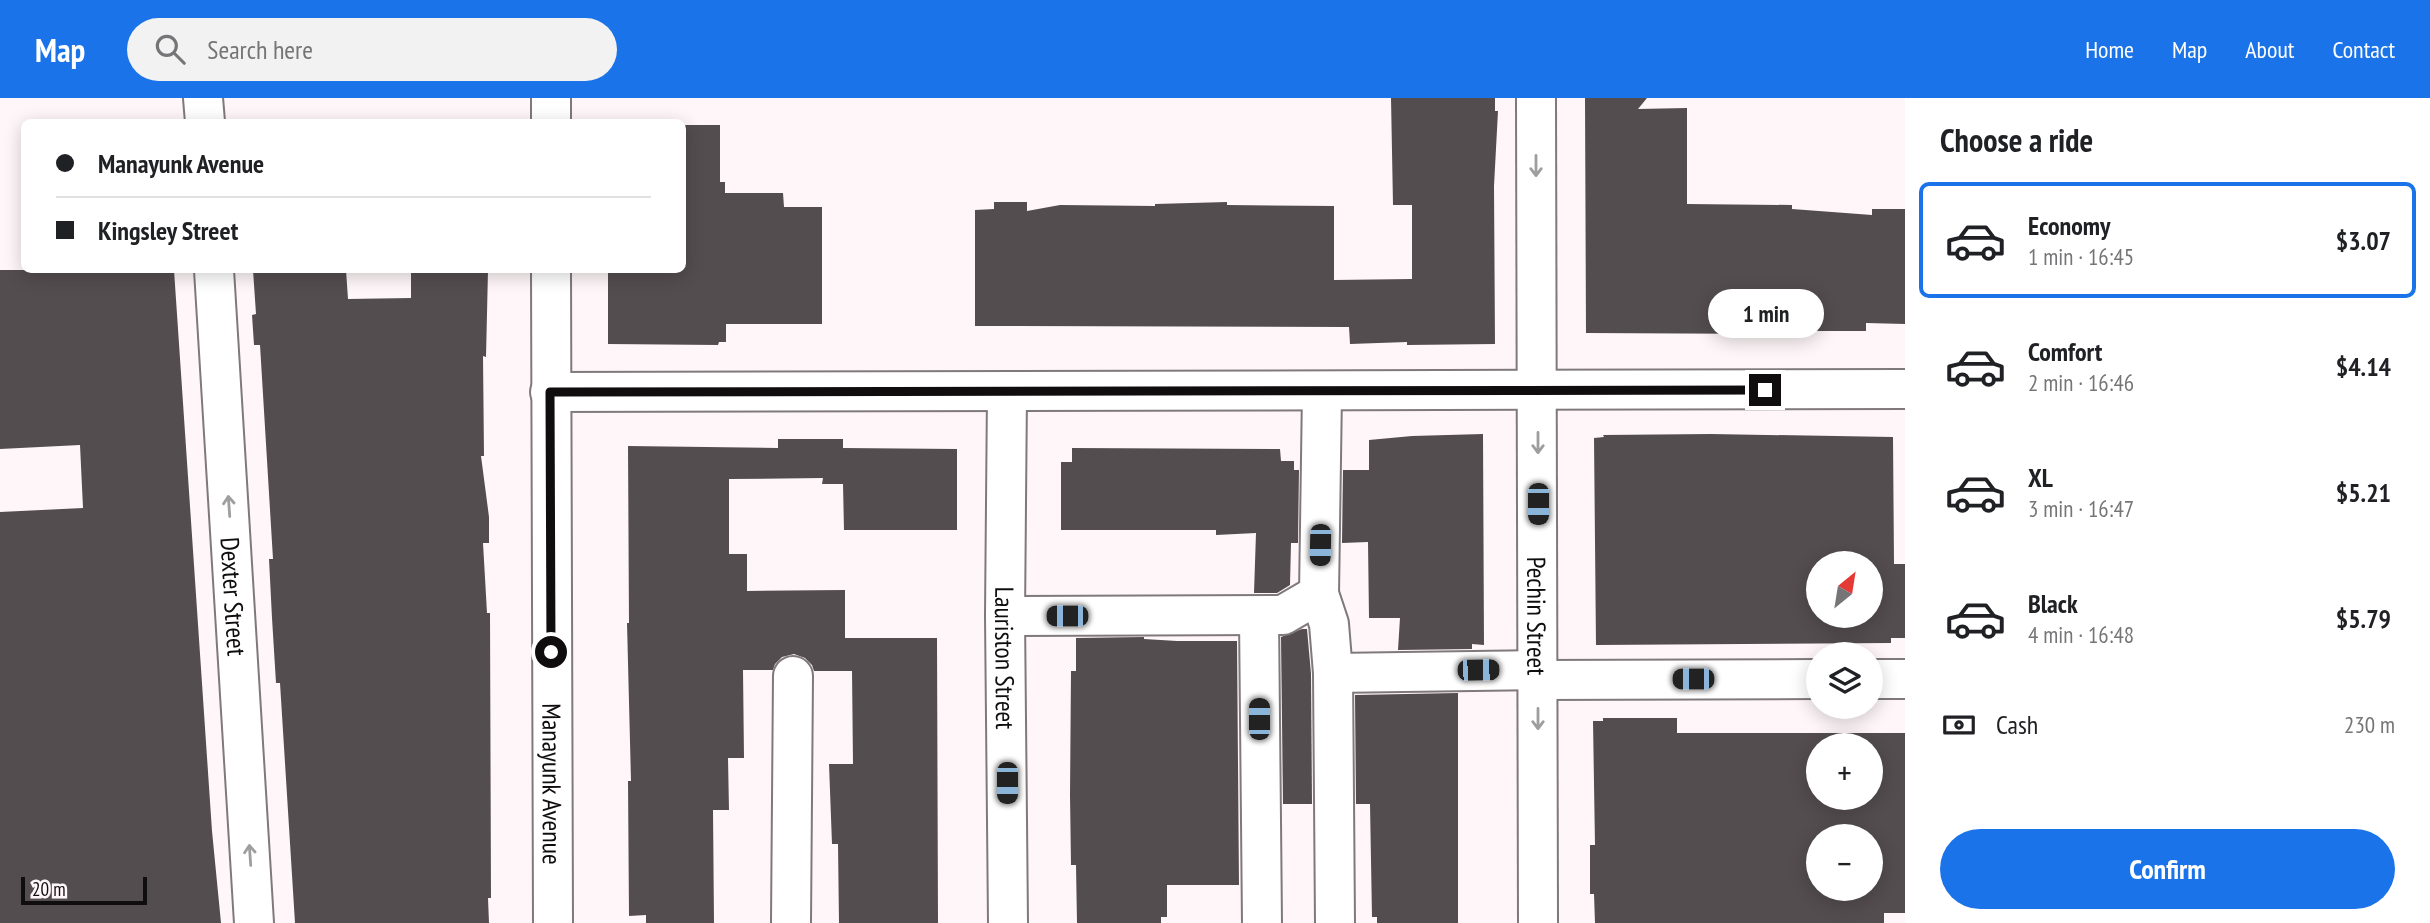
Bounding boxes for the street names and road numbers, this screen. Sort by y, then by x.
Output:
street label: Dexter Street [214,536,254,657]
street label: Pechin Street [1521,557,1554,675]
street label: Lauriston Street [988,586,1023,729]
street label: Manayunk Avenue [536,703,569,865]

